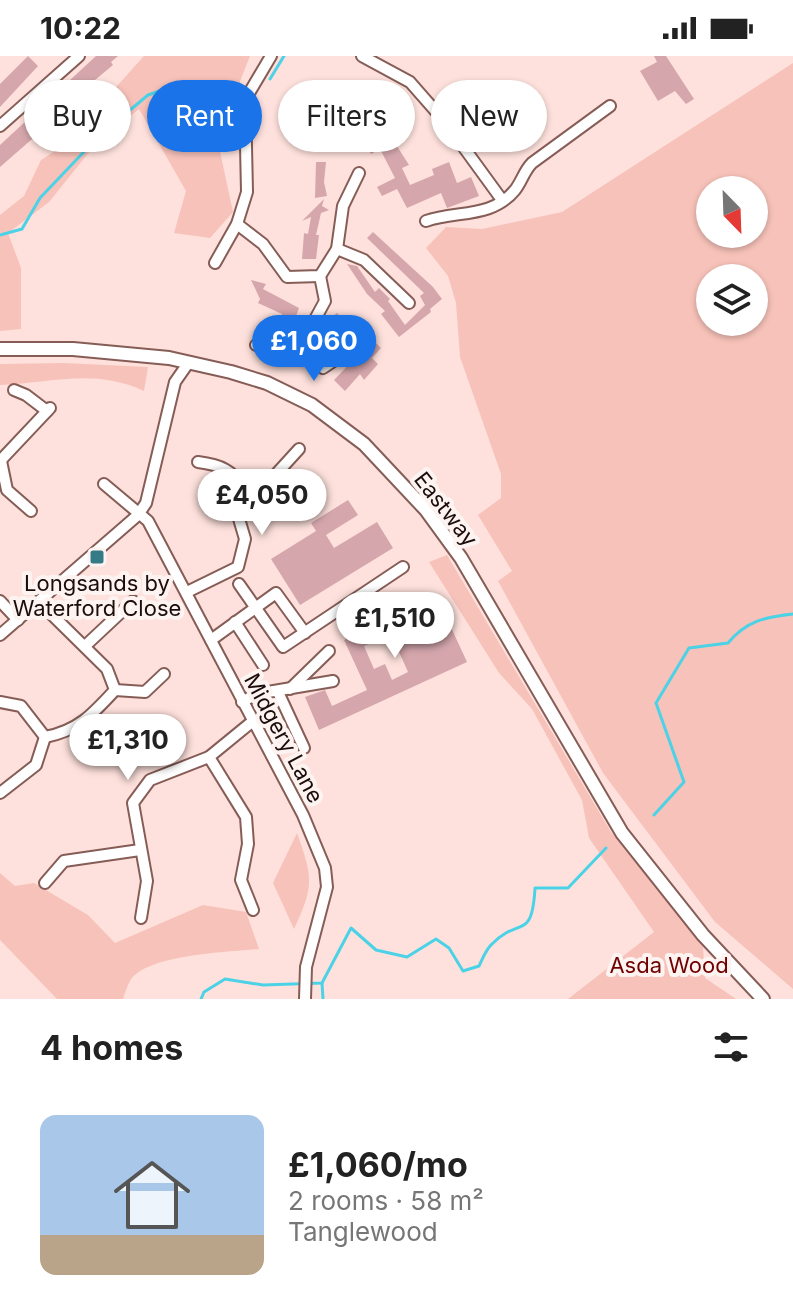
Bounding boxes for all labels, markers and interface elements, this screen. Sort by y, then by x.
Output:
text: 10:22 [40,10,121,46]
chip: Buy [24,80,131,152]
chip: Rent [147,80,262,152]
chip: Filters [278,80,415,152]
chip: New [431,80,547,152]
north arrow [696,176,768,248]
map controls [696,176,768,336]
button: layers [696,264,768,336]
pin: £1,060 [249,315,379,383]
text: £1,060 [270,325,358,356]
street label: Eastway [409,467,483,551]
pin: £4,050 [197,469,327,537]
text: £4,050 [216,479,308,510]
marker: Longsands by Waterford Close [88,548,106,566]
place label: Longsands by Waterford Close [13,570,181,621]
pin: £1,510 [330,592,460,660]
text: £1,510 [354,602,436,633]
street label: Midgery Lane [239,669,329,807]
pin: £1,310 [63,714,193,782]
text: £1,310 [87,724,169,755]
park label: Asda Wood [609,952,729,978]
icon: filters [709,1025,753,1069]
text: 4 homes [40,1027,183,1068]
text: £1,060/mo [288,1144,468,1185]
icon: home [104,1147,200,1243]
text: 2 rooms · 58 m² [288,1185,484,1216]
text: Tanglewood [288,1216,438,1247]

